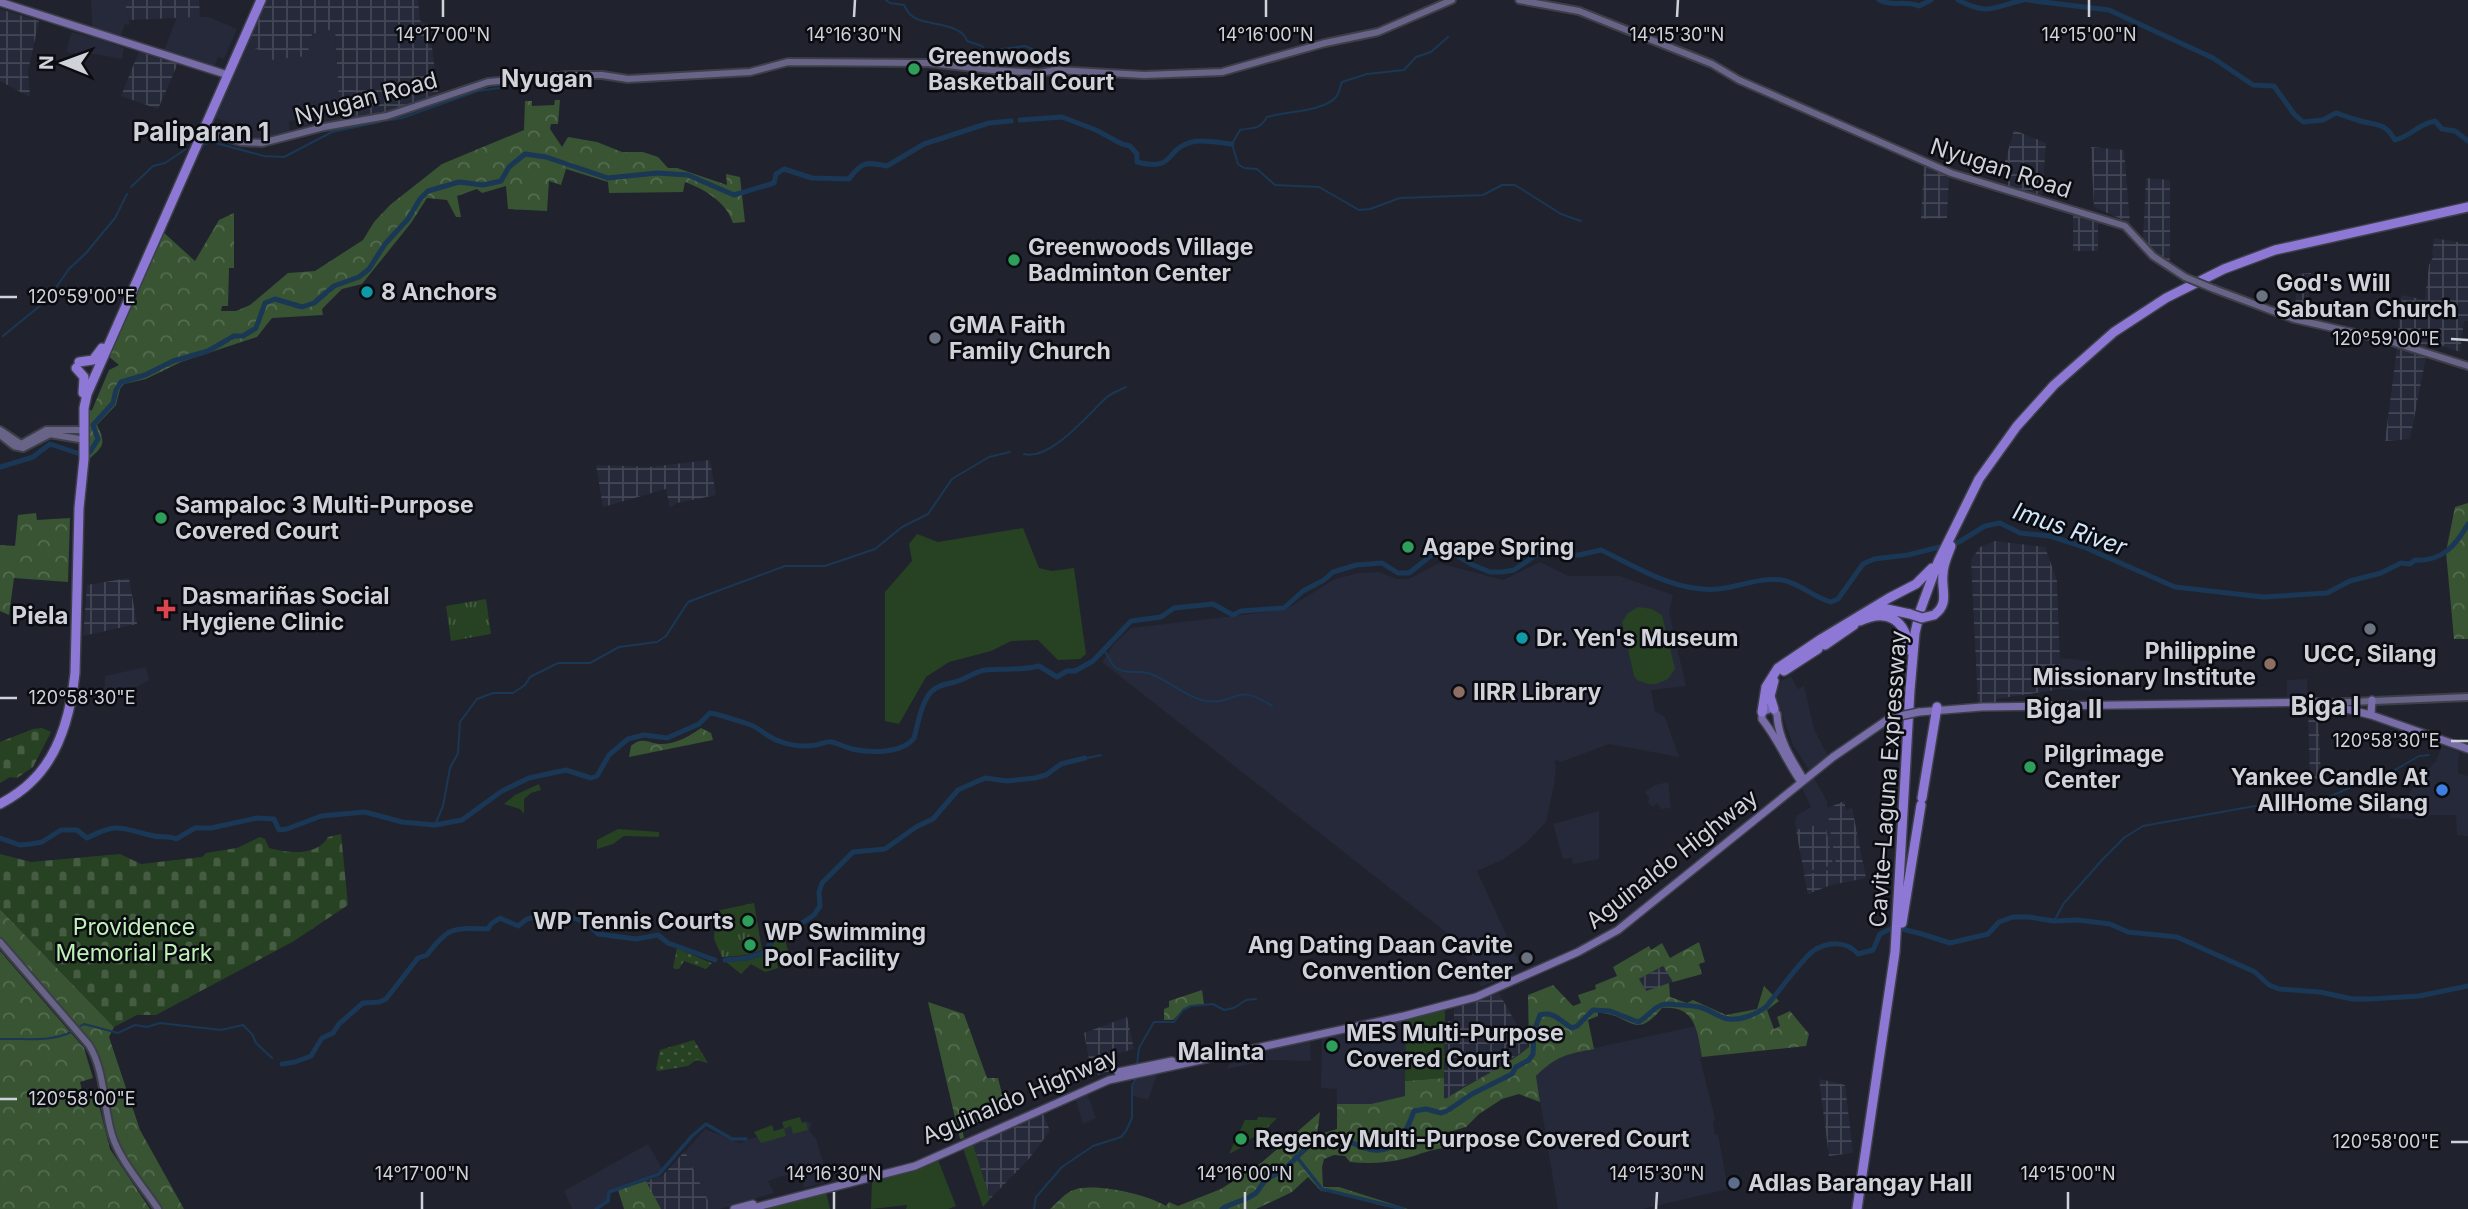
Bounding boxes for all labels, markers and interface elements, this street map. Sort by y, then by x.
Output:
text: 14°17'00"N [396,24,490,45]
text: 14°16'30"N [806,24,902,45]
text: 14°16'00"N [1218,24,1314,45]
text: 14°15'30"N [1630,24,1724,45]
text: 14°15'00"N [2041,24,2137,45]
north arrow [28,28,98,98]
place label: Greenwoods Basketball Court [928,42,1115,96]
text: N [35,55,58,70]
marker: Greenwoods Basketball Court [906,61,922,77]
district label: Nyugan [501,64,593,93]
street label: Nyugan Road [292,66,440,130]
district label: Paliparan 1 [133,116,269,147]
street label: Nyugan Road [1927,132,2075,204]
place label: Greenwoods Village Badminton Center [1028,233,1254,287]
marker: Greenwoods Village Badminton Center [1006,252,1022,268]
place label: God's Will Sabutan Church [2276,269,2457,323]
place label: 8 Anchors [381,278,497,306]
marker: 8 Anchors [359,284,375,300]
text: 120°59'00"E [28,286,136,307]
marker: God's Will Sabutan Church [2254,288,2270,304]
place label: GMA Faith Family Church [949,311,1111,365]
text: 120°59'00"E [2332,328,2440,349]
marker: GMA Faith Family Church [927,330,943,346]
place label: Sampaloc 3 Multi-Purpose Covered Court [175,491,474,545]
water label: Imus River [2009,496,2132,562]
marker: Sampaloc 3 Multi-Purpose Covered Court [153,510,169,526]
place label: Agape Spring [1422,533,1574,561]
marker: Agape Spring [1400,539,1416,555]
place label: Dasmariñas Social Hygiene Clinic [182,582,389,636]
marker: Dasmariñas Social Hygiene Clinic [156,599,176,619]
district label: Piela [12,601,68,630]
marker: UCC, Silang [2362,621,2378,637]
place label: Dr. Yen's Museum [1536,624,1738,652]
marker: Dr. Yen's Museum [1514,630,1530,646]
street label: Cavite–Laguna Expressway [1864,630,1912,928]
place label: Philippine Missionary Institute [2033,637,2256,691]
place label: UCC, Silang [2303,640,2437,668]
marker: Philippine Missionary Institute [2262,656,2278,672]
place label: IIRR Library [1473,678,1601,706]
marker: IIRR Library [1451,684,1467,700]
text: 120°58'30"E [28,687,136,708]
district label: Biga I [2290,690,2360,721]
district label: Biga II [2026,693,2102,724]
text: 120°58'30"E [2332,730,2440,751]
place label: Pilgrimage Center [2044,740,2164,794]
marker: Pilgrimage Center [2022,759,2038,775]
place label: Yankee Candle At AllHome Silang [2231,763,2429,817]
marker: Yankee Candle At AllHome Silang [2434,782,2450,798]
street label: Aguinaldo Highway [1581,783,1764,935]
place label: WP Tennis Courts [533,907,734,935]
park label: Providence Memorial Park [56,913,213,967]
marker: WP Tennis Courts [740,913,756,929]
place label: WP Swimming Pool Facility [764,918,926,972]
place label: Ang Dating Daan Cavite Convention Center [1248,931,1513,985]
marker: WP Swimming Pool Facility [742,937,758,953]
marker: Ang Dating Daan Cavite Convention Center [1519,950,1535,966]
place label: MES Multi-Purpose Covered Court [1346,1019,1564,1073]
district label: Malinta [1177,1037,1265,1066]
marker: MES Multi-Purpose Covered Court [1324,1038,1340,1054]
street label: Aguinaldo Highway [918,1042,1122,1150]
text: 120°58'00"E [28,1088,136,1109]
place label: Regency Multi-Purpose Covered Court [1255,1125,1690,1153]
marker: Regency Multi-Purpose Covered Court [1233,1131,1249,1147]
text: 120°58'00"E [2332,1131,2440,1152]
text: 14°17'00"N [375,1163,469,1184]
text: 14°16'30"N [786,1163,882,1184]
text: 14°16'00"N [1197,1163,1293,1184]
text: 14°15'30"N [1610,1163,1704,1184]
text: 14°15'00"N [2020,1163,2116,1184]
place label: Adlas Barangay Hall [1748,1169,1972,1197]
marker: Adlas Barangay Hall [1726,1175,1742,1191]

